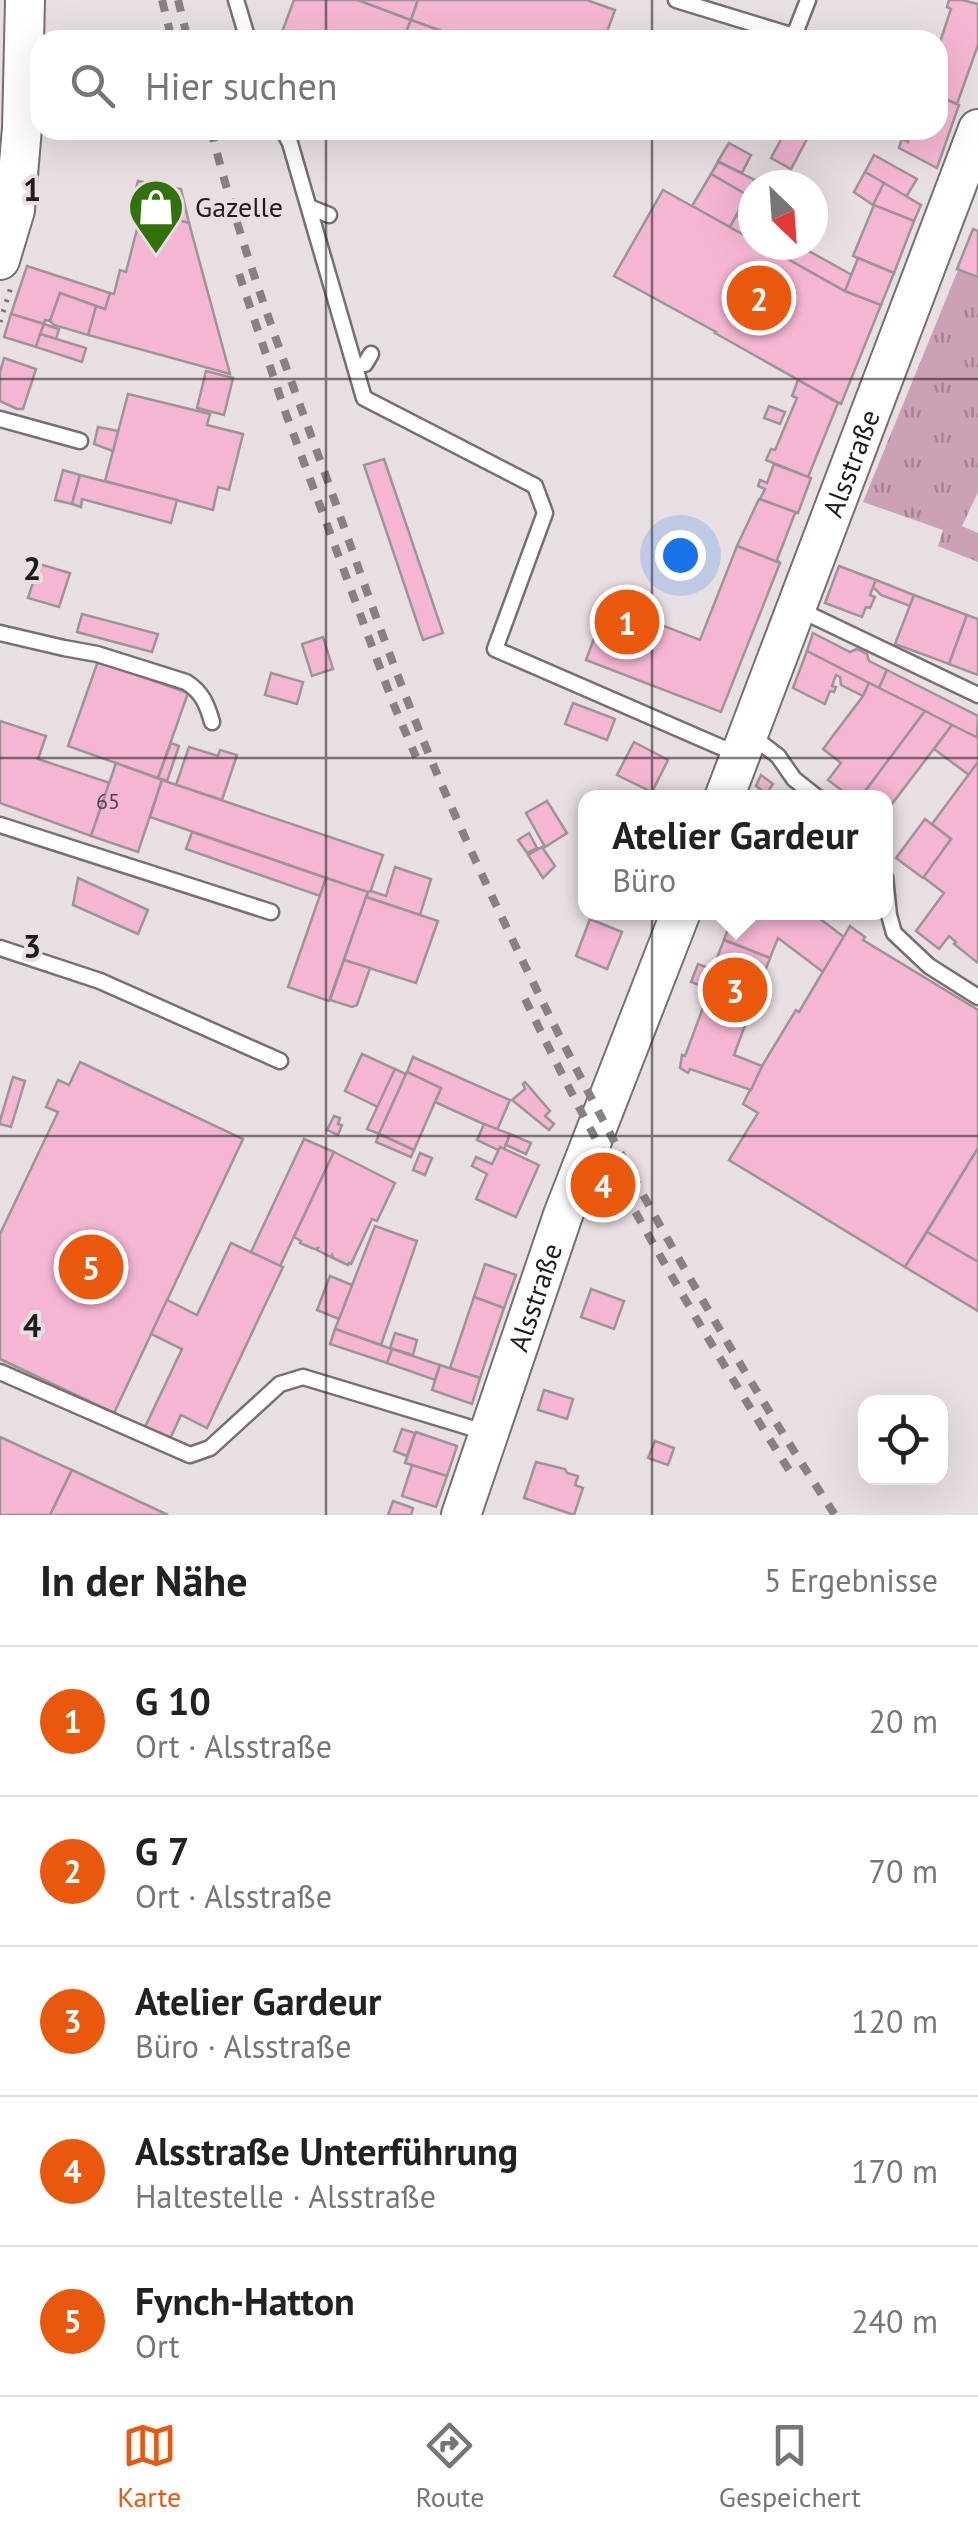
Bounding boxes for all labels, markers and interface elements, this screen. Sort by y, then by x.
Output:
search box [30,30,948,140]
icon: search [65,58,120,113]
text: Hier suchen [145,61,338,110]
text: 1 [23,168,41,210]
north arrow [738,170,828,260]
shop icon: Gazelle [126,177,186,256]
place label: Gazelle [195,188,283,225]
pin: 2 [726,260,792,336]
street label: Alsstraße [813,404,888,522]
your location [655,530,706,581]
text: 2 [23,547,41,589]
pin: 1 [594,584,660,660]
house number: 65 [96,787,120,815]
popup [578,790,893,920]
text: Atelier Gardeur [612,810,859,859]
text: Büro [612,859,676,901]
text: 3 [23,925,41,967]
pin: 3 [702,952,768,1028]
pin: 4 [570,1148,636,1222]
pin: 5 [58,1230,124,1304]
street label: Alsstraße [499,1238,570,1356]
text: 4 [23,1304,41,1346]
map controls [858,1395,948,1485]
button: locate [858,1395,948,1485]
text: In der Nähe [40,1553,247,1608]
text: 5 Ergebnisse [764,1559,938,1601]
text: G 10 [135,1676,211,1725]
text: 1 [63,1700,82,1742]
text: 20 m [869,1700,938,1742]
text: Ort · Alsstraße [135,1725,332,1767]
text: G 7 [135,1826,189,1875]
text: 2 [63,1850,82,1892]
text: 70 m [869,1850,938,1892]
text: Ort · Alsstraße [135,1875,332,1917]
text: Atelier Gardeur [135,1976,381,2025]
text: 3 [63,2000,82,2042]
text: 120 m [851,2000,938,2042]
text: Büro · Alsstraße [135,2025,351,2067]
text: Alsstraße Unterführung [135,2126,518,2175]
text: 4 [63,2150,82,2192]
text: 170 m [851,2150,938,2192]
text: Haltestelle · Alsstraße [135,2175,436,2217]
text: Fynch-Hatton [135,2276,355,2325]
text: 5 [63,2300,82,2342]
text: 240 m [851,2300,938,2342]
text: Ort [135,2325,180,2367]
tab: Karte [117,2418,181,2515]
tab: Route [416,2418,484,2515]
tab: Gespeichert [719,2418,861,2515]

